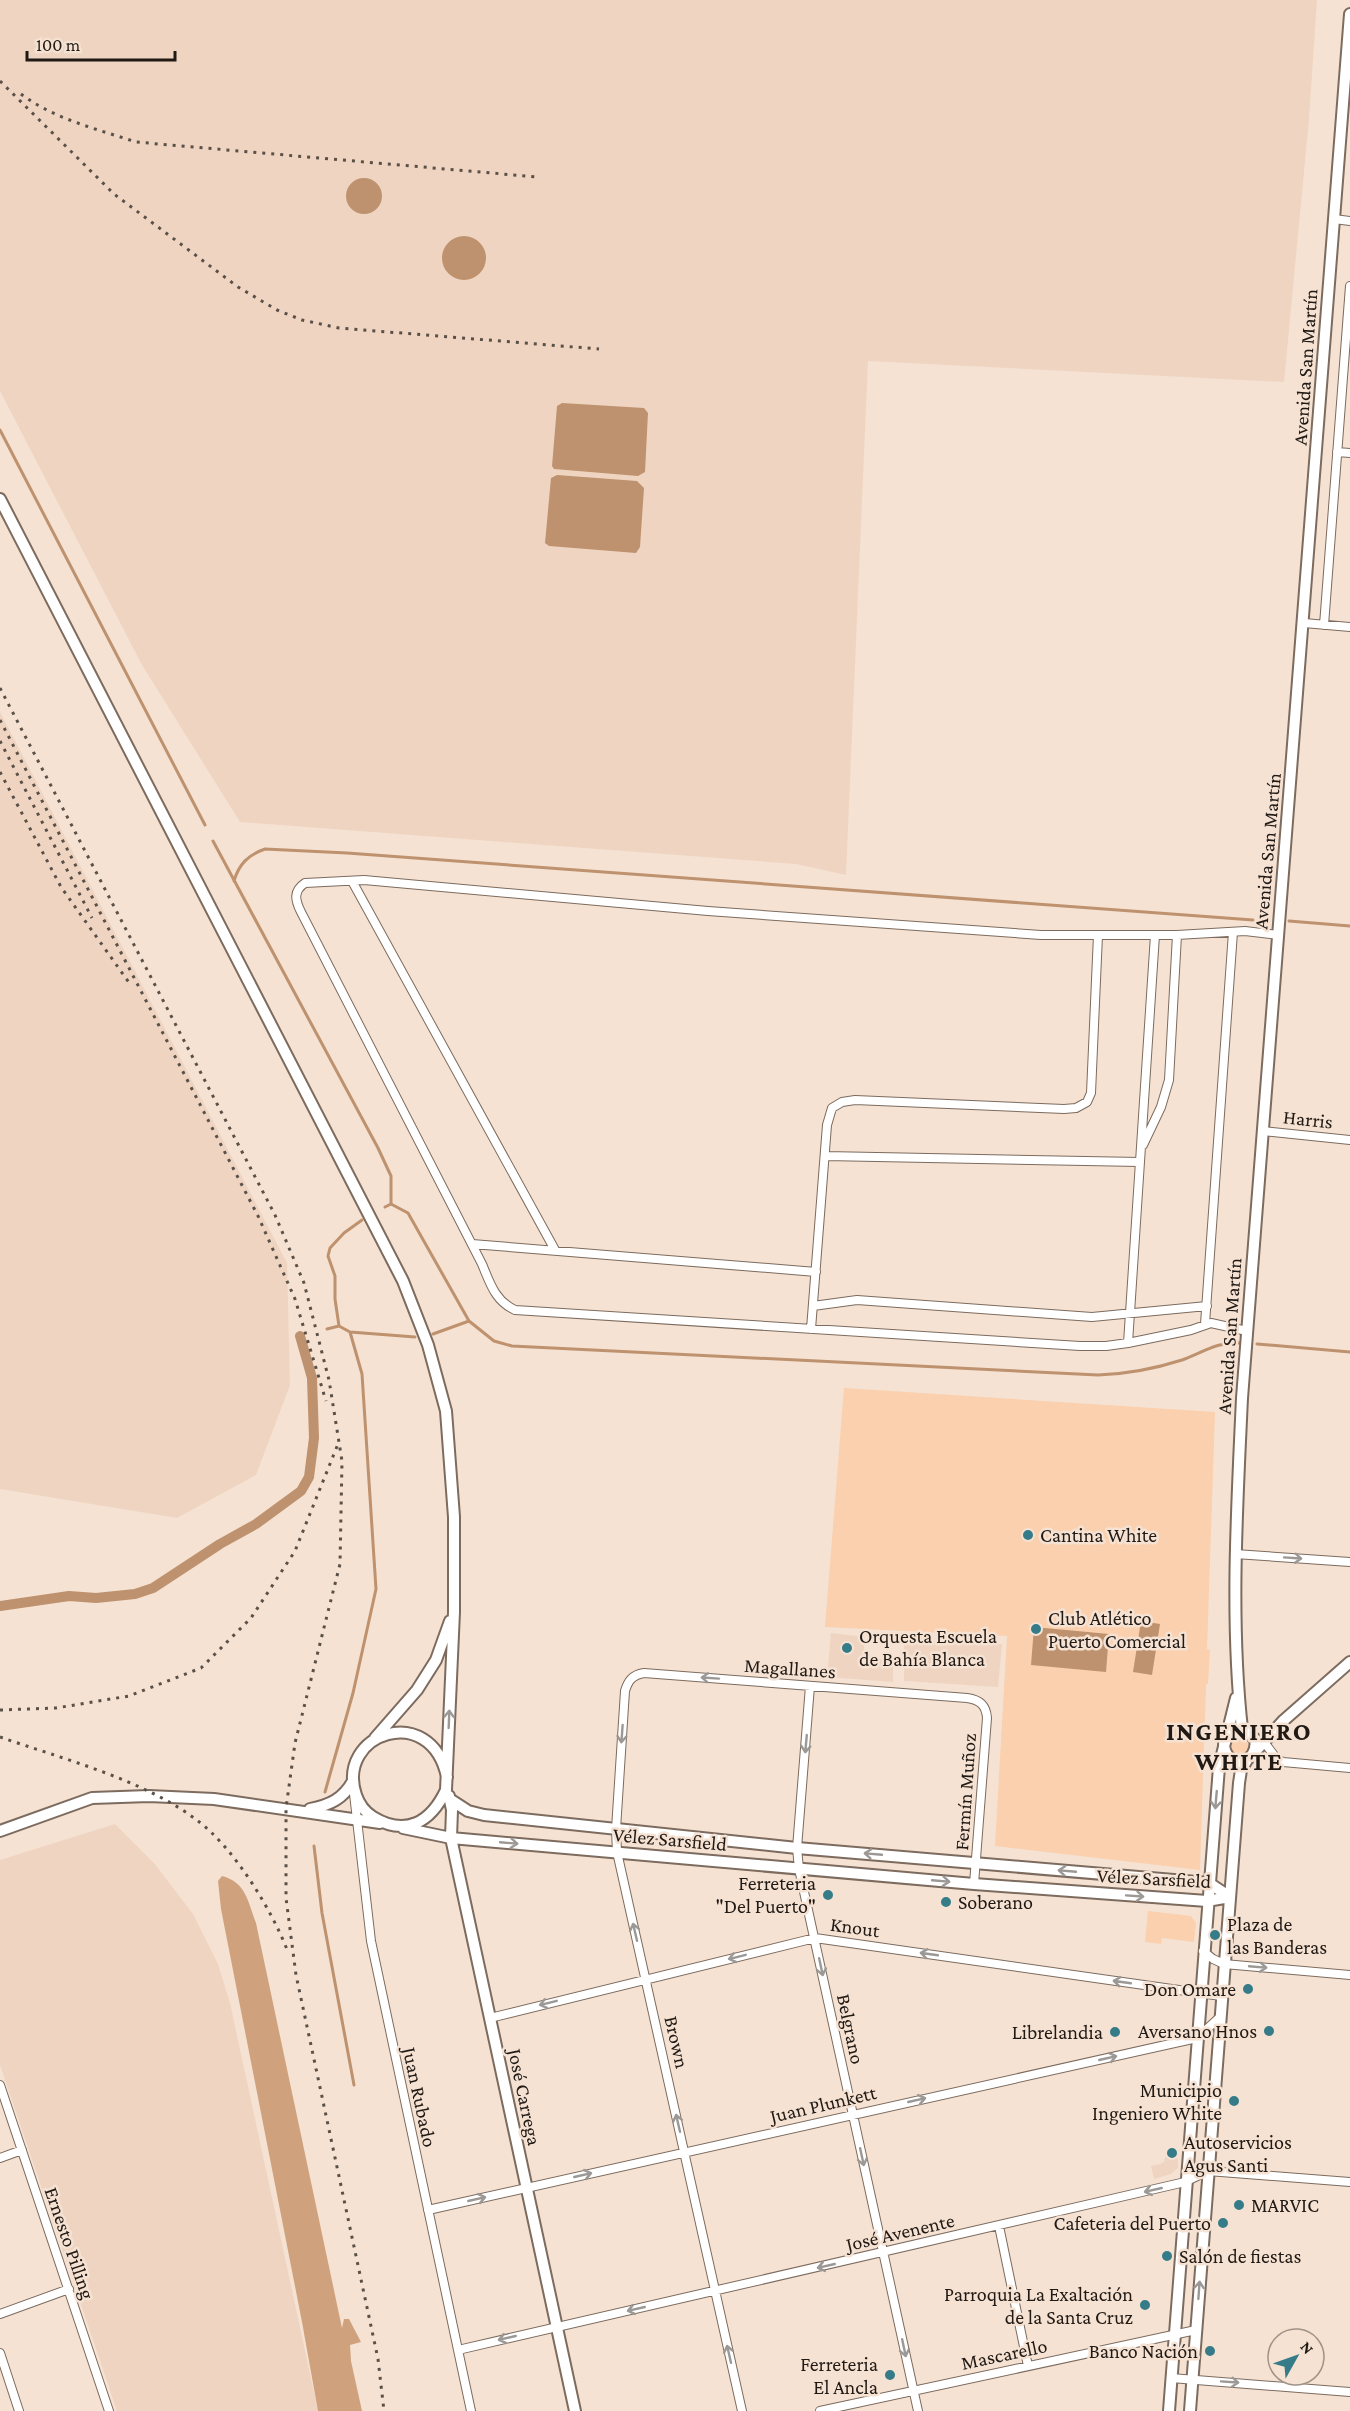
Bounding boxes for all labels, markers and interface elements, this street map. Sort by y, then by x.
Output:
scale bar [27,24,176,62]
text: 100 m [36,35,81,55]
street label: Avenida San Martín [1289,288,1321,446]
street label: Avenida San Martín [1249,772,1285,930]
street label: Harris [1282,1105,1334,1133]
street label: Avenida San Martín [1213,1257,1245,1415]
place label: Cantina White [1040,1524,1157,1546]
marker: Cantina White [1021,1528,1035,1542]
one-way arrow [1282,1553,1302,1564]
place label: Club Atlético Puerto Comercial [1048,1607,1186,1652]
marker: Club Atlético Puerto Comercial [1029,1622,1043,1636]
place label: Orquesta Escuela de Bahía Blanca [859,1625,997,1670]
marker: Orquesta Escuela de Bahía Blanca [840,1641,854,1655]
street label: Magallanes [743,1654,837,1683]
one-way arrow [701,1673,721,1684]
one-way arrow [444,1709,455,1729]
district label: INGENIERO WHITE [1166,1717,1312,1776]
one-way arrow [616,1723,627,1743]
street label: Fermín Muñoz [950,1733,980,1851]
one-way arrow [800,1734,811,1754]
one-way arrow [1210,1790,1221,1810]
street label: Vélez Sarsfield [612,1823,728,1855]
one-way arrow [499,1838,519,1849]
one-way arrow [863,1848,883,1859]
street label: Vélez Sarsfield [1096,1864,1212,1892]
one-way arrow [1058,1865,1078,1876]
place label: Ferreteria "Del Puerto" [716,1872,816,1917]
one-way arrow [930,1876,950,1887]
marker: Ferreteria "Del Puerto" [821,1888,835,1902]
place label: Soberano [958,1891,1033,1913]
one-way arrow [1125,1891,1145,1902]
marker: Soberano [939,1895,953,1909]
street label: Knout [829,1913,881,1941]
place label: Plaza de las Banderas [1227,1913,1327,1958]
one-way arrow [629,1923,640,1943]
marker: Plaza de las Banderas [1208,1928,1222,1942]
one-way arrow [919,1949,939,1960]
one-way arrow [728,1951,747,1963]
one-way arrow [816,1956,827,1976]
one-way arrow [1247,1962,1267,1973]
one-way arrow [1112,1976,1132,1987]
place label: Don Omare [1144,1978,1236,2000]
marker: Don Omare [1241,1982,1255,1996]
street label: Belgrano [832,1992,869,2066]
one-way arrow [539,1998,558,2010]
street label: Brown [660,2014,694,2071]
place label: Aversano Hnos [1138,2020,1257,2042]
place label: Librelandia [1012,2021,1103,2043]
marker: Aversano Hnos [1262,2024,1276,2038]
marker: Librelandia [1108,2025,1122,2039]
street label: Juan Rubado [397,2043,441,2149]
street label: José Carrega [503,2045,546,2148]
one-way arrow [1098,2051,1117,2063]
place label: Municipio Ingeniero White [1092,2079,1222,2125]
street label: Juan Plunkett [766,2081,879,2128]
one-way arrow [907,2094,926,2105]
marker: Municipio Ingeniero White [1227,2094,1241,2108]
one-way arrow [671,2113,683,2132]
place label: Autoservicios Agus Santi [1184,2131,1292,2177]
marker: Autoservicios Agus Santi [1165,2146,1179,2160]
one-way arrow [857,2147,869,2166]
one-way arrow [574,2168,593,2180]
street label: Ernesto Pilling [40,2184,100,2303]
one-way arrow [1144,2184,1163,2196]
one-way arrow [467,2192,486,2204]
place label: MARVIC [1251,2194,1319,2216]
marker: MARVIC [1232,2198,1246,2212]
street label: José Avenente [842,2209,957,2257]
place label: Cafeteria del Puerto [1054,2212,1211,2234]
marker: Cafeteria del Puerto [1216,2216,1230,2230]
place label: Salón de fiestas [1179,2245,1301,2267]
marker: Salón de fiestas [1160,2249,1174,2263]
one-way arrow [817,2260,836,2272]
one-way arrow [1194,2280,1205,2300]
place label: Parroquia La Exaltación de la Santa Cruz [944,2283,1133,2328]
marker: Parroquia La Exaltación de la Santa Cruz [1138,2298,1152,2312]
one-way arrow [627,2303,646,2315]
north arrow [1266,2327,1326,2387]
one-way arrow [498,2333,517,2345]
street label: Mascarello [959,2334,1049,2374]
one-way arrow [899,2337,910,2357]
text: N [1297,2338,1317,2357]
place label: Banco Nación [1089,2340,1198,2362]
marker: Banco Nación [1203,2344,1217,2358]
one-way arrow [723,2345,735,2364]
place label: Ferreteria El Ancla [800,2353,878,2398]
marker: Ferreteria El Ancla [883,2368,897,2382]
one-way arrow [1219,2377,1239,2388]

